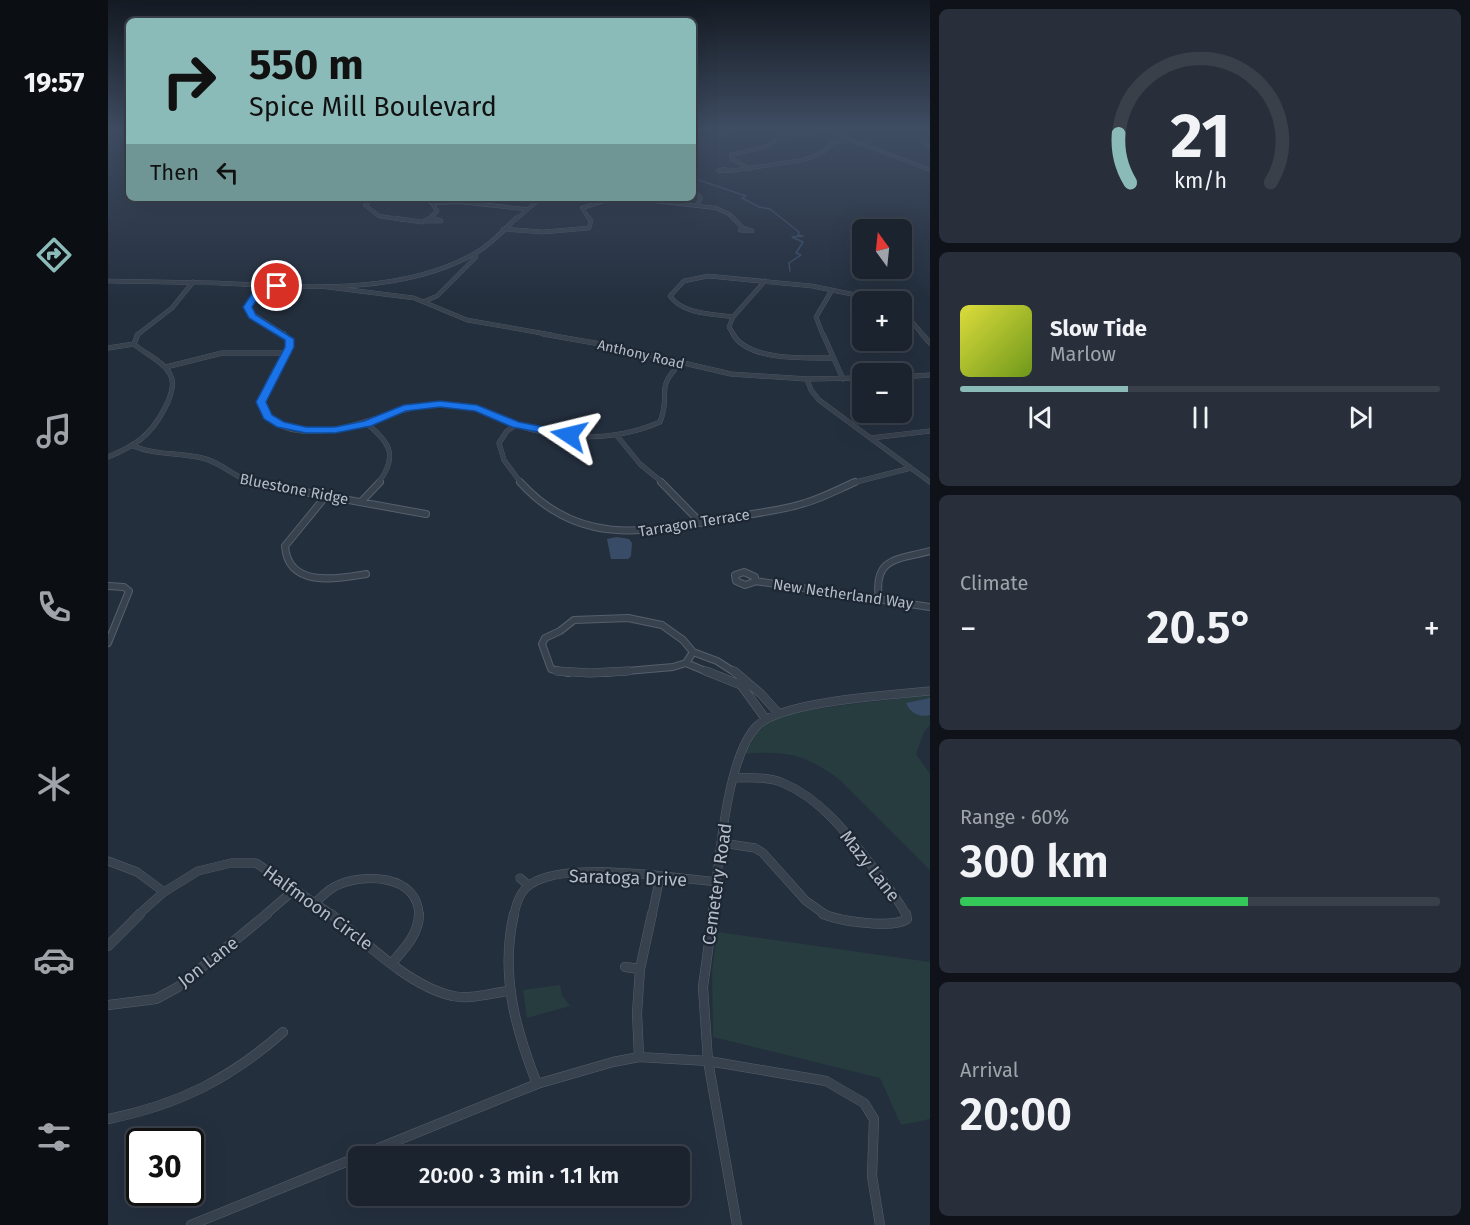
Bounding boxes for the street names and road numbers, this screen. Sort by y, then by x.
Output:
street label: Anthony Road [596,336,686,373]
street label: Bluestone Ridge [238,470,350,508]
street label: Tarragon Terrace [637,505,751,541]
street label: New Netherland Way [772,575,915,613]
street label: Cemetery Road [698,822,736,946]
street label: Mazy Lane [835,826,905,906]
street label: Halfmoon Circle [259,861,377,955]
street label: Saratoga Drive [569,865,687,891]
street label: Jon Lane [174,932,242,992]

